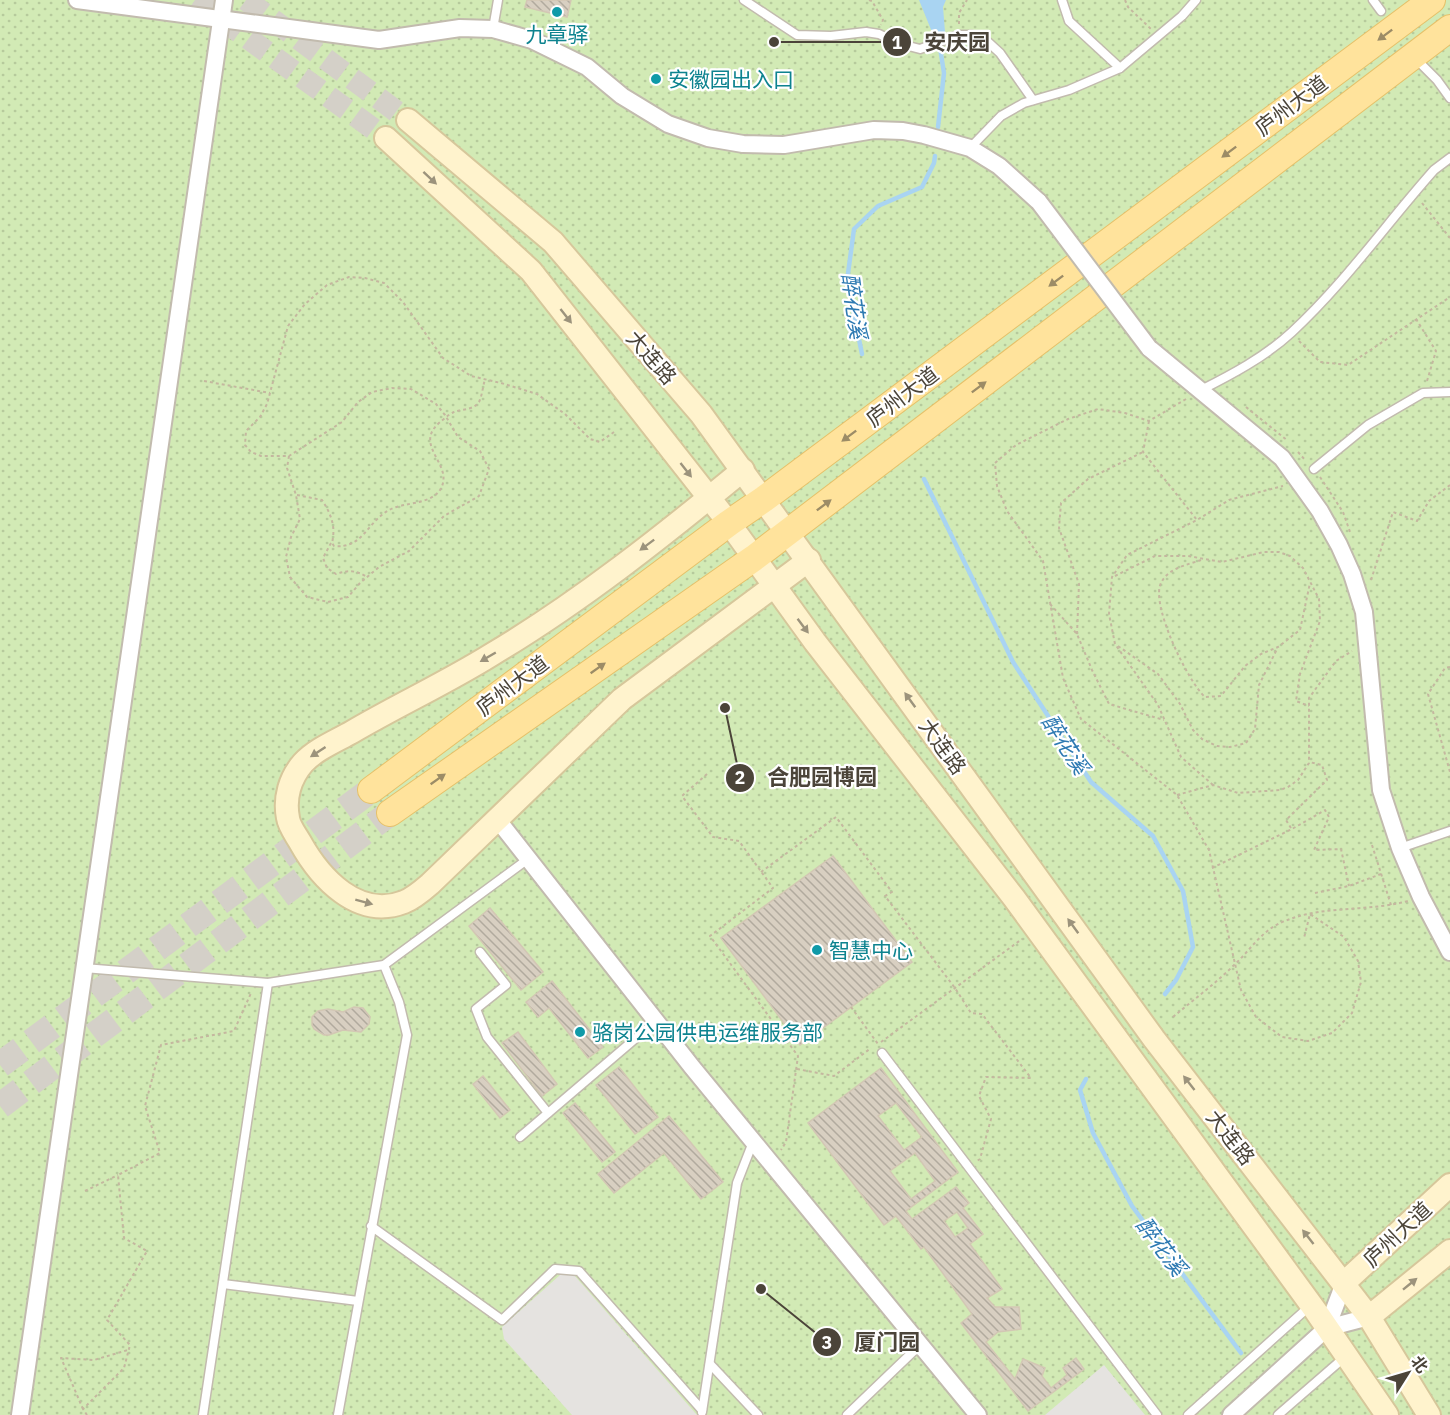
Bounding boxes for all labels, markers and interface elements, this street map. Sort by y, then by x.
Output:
marker: 九章驿 [550,5,564,19]
place label: 九章驿 [526,20,589,48]
callout: 安庆园 [882,22,1002,62]
text: 安庆园 [924,27,990,56]
one-way arrow [1377,29,1393,41]
text: 1 [892,31,903,54]
place label: 安徽园出入口 [668,65,794,93]
street label: 庐州大道 [1249,69,1333,141]
marker: 安徽园出入口 [649,72,663,86]
one-way arrow [1221,146,1237,158]
one-way arrow [422,171,437,185]
water label: 醉花溪 [836,271,874,343]
one-way arrow [1048,275,1063,287]
one-way arrow [560,308,573,324]
street label: 大连路 [621,324,683,390]
street label: 庐州大道 [860,360,944,432]
one-way arrow [972,381,987,393]
one-way arrow [841,429,857,442]
one-way arrow [680,462,693,478]
one-way arrow [816,499,832,511]
one-way arrow [640,539,655,551]
one-way arrow [797,617,809,633]
street label: 庐州大道 [470,649,554,721]
one-way arrow [479,652,496,662]
one-way arrow [589,662,605,674]
one-way arrow [904,692,916,707]
water label: 醉花溪 [1036,708,1097,781]
street label: 大连路 [913,712,973,780]
one-way arrow [310,747,326,758]
callout: 合肥园博园 [725,758,889,798]
text: 合肥园博园 [767,762,877,791]
text: 2 [735,766,745,789]
one-way arrow [429,773,445,785]
one-way arrow [355,897,373,907]
one-way arrow [1067,919,1079,935]
place label: 智慧中心 [829,936,913,964]
marker: 智慧中心 [810,943,824,957]
place label: 骆岗公园供电运维服务部 [592,1018,823,1046]
marker: 骆岗公园供电运维服务部 [573,1025,587,1039]
one-way arrow [1182,1075,1195,1091]
street label: 大连路 [1201,1104,1261,1170]
street label: 庐州大道 [1357,1195,1437,1273]
water label: 醉花溪 [1131,1211,1195,1283]
one-way arrow [1302,1229,1315,1245]
one-way arrow [1402,1278,1418,1291]
callout: 厦门园 [812,1322,932,1362]
text: 厦门园 [854,1327,920,1356]
text: 3 [822,1331,832,1354]
north arrow [1378,1343,1438,1403]
text: 北 [1407,1352,1433,1376]

